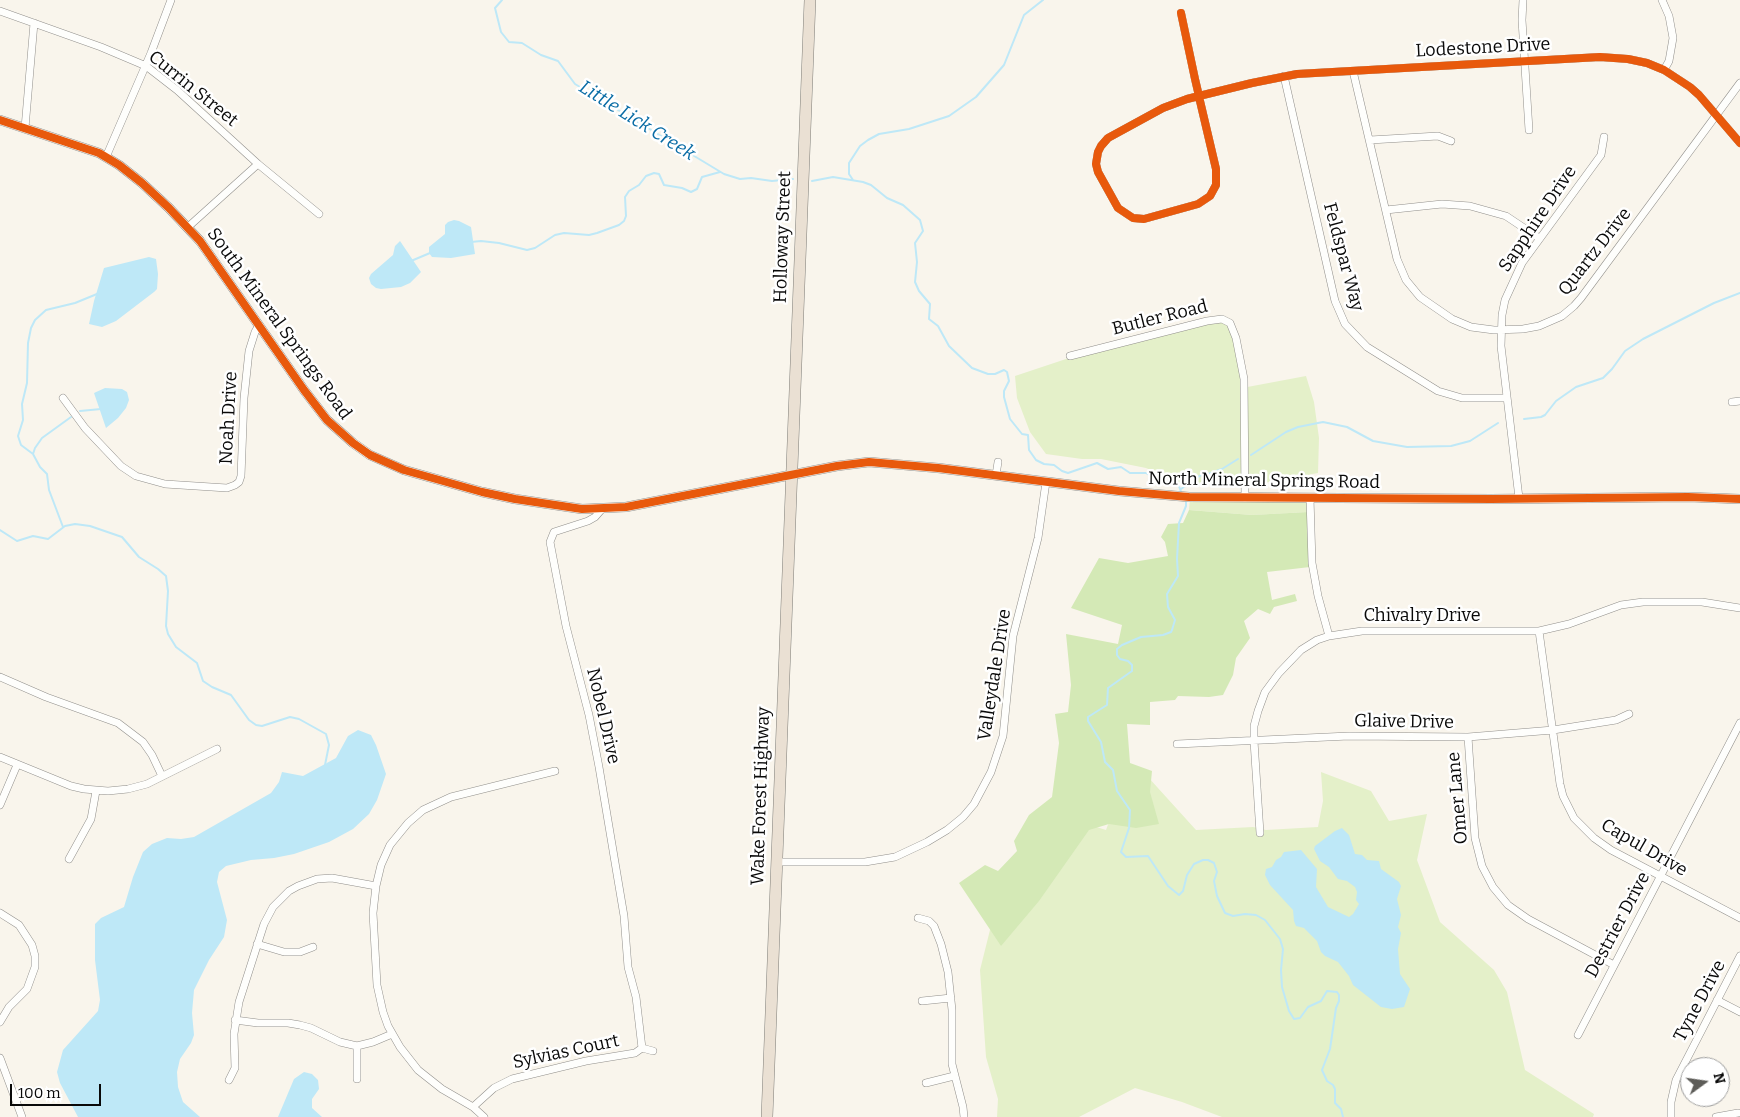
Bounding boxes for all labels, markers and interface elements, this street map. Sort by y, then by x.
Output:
street label: Lodestone Drive [1415,34,1551,62]
street label: Currin Street [144,46,242,132]
water label: Little Lick Creek [575,76,699,166]
street label: Sapphire Drive [1494,162,1582,276]
street label: Holloway Street [770,171,796,303]
street label: Feldspar Way [1318,200,1368,314]
street label: Quartz Drive [1554,204,1636,300]
street label: South Mineral Springs Road [202,224,356,424]
street label: Butler Road [1110,296,1210,340]
street label: Noah Drive [216,371,242,465]
street label: North Mineral Springs Road [1148,468,1380,494]
street label: Chivalry Drive [1363,605,1481,627]
street label: Valleydale Drive [974,608,1016,742]
street label: Nobel Drive [581,666,625,766]
street label: Wake Forest Highway [747,706,775,886]
street label: Glaive Drive [1354,710,1454,734]
street label: Omer Lane [1443,751,1473,845]
street label: Capul Drive [1597,815,1691,881]
street label: Destrier Drive [1581,868,1655,982]
street label: Tyne Drive [1670,957,1730,1045]
street label: Sylvias Court [511,1030,621,1074]
north arrow [1680,1057,1730,1107]
text: N [1710,1071,1729,1086]
scale bar [12,1074,104,1106]
text: 100 m [18,1084,61,1102]

